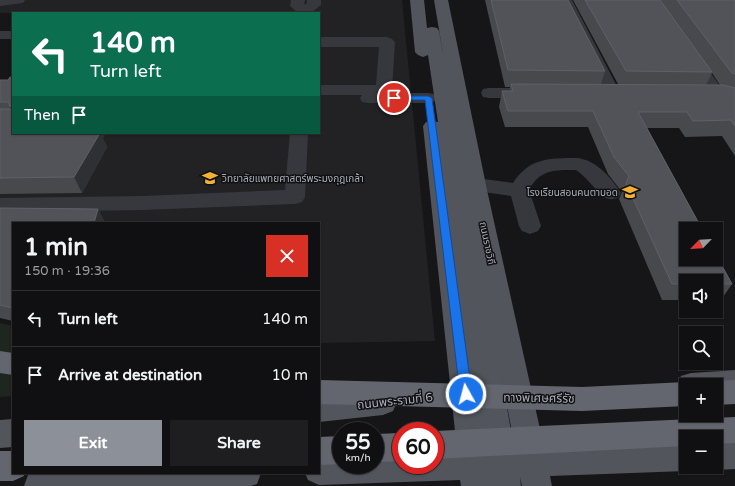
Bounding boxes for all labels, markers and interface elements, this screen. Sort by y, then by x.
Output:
text: 140 m [90,26,176,60]
icon: left [24,28,76,80]
text: Turn left [90,60,162,82]
pin [377,81,411,115]
icon: arrive [383,87,405,109]
icon: arrive [68,104,90,126]
text: Then [24,106,60,124]
school or university icon: วิทยาลัยแพทยศาสตร์พระมงกุฎเกล้า [201,169,219,187]
place label: วิทยาลัยแพทยศาสตร์พระมงกุฎเกล้า [221,173,364,185]
school or university icon: โรงเรียนสอนคนตาบอด [621,183,639,201]
place label: โรงเรียนสอนคนตาบอด [527,187,618,199]
street label: ถนนราชวิถี [477,221,497,266]
north arrow [679,222,723,266]
map controls [679,222,723,474]
text: 1 min [24,233,88,262]
button: close [266,235,308,277]
text: 150 m · 19:36 [24,263,110,279]
button: sound [679,274,723,318]
icon: left [24,308,46,330]
text: Turn left [58,310,118,328]
text: 140 m [262,310,308,328]
button: search [679,326,723,370]
icon: arrive [24,364,46,386]
text: Arrive at destination [58,366,202,384]
text: 10 m [271,366,308,384]
position arrow [445,373,487,415]
button: + [679,378,723,422]
street label: ถนนพระรามที่ 6 [356,388,434,412]
street label: ทางพิเศษศรีรัช [503,390,575,406]
button: Exit [24,420,162,466]
button: Share [170,420,308,466]
speed limit sign: 60 [392,422,444,474]
button: − [679,430,723,474]
text: 55 [345,431,371,455]
text: km/h [345,452,371,464]

